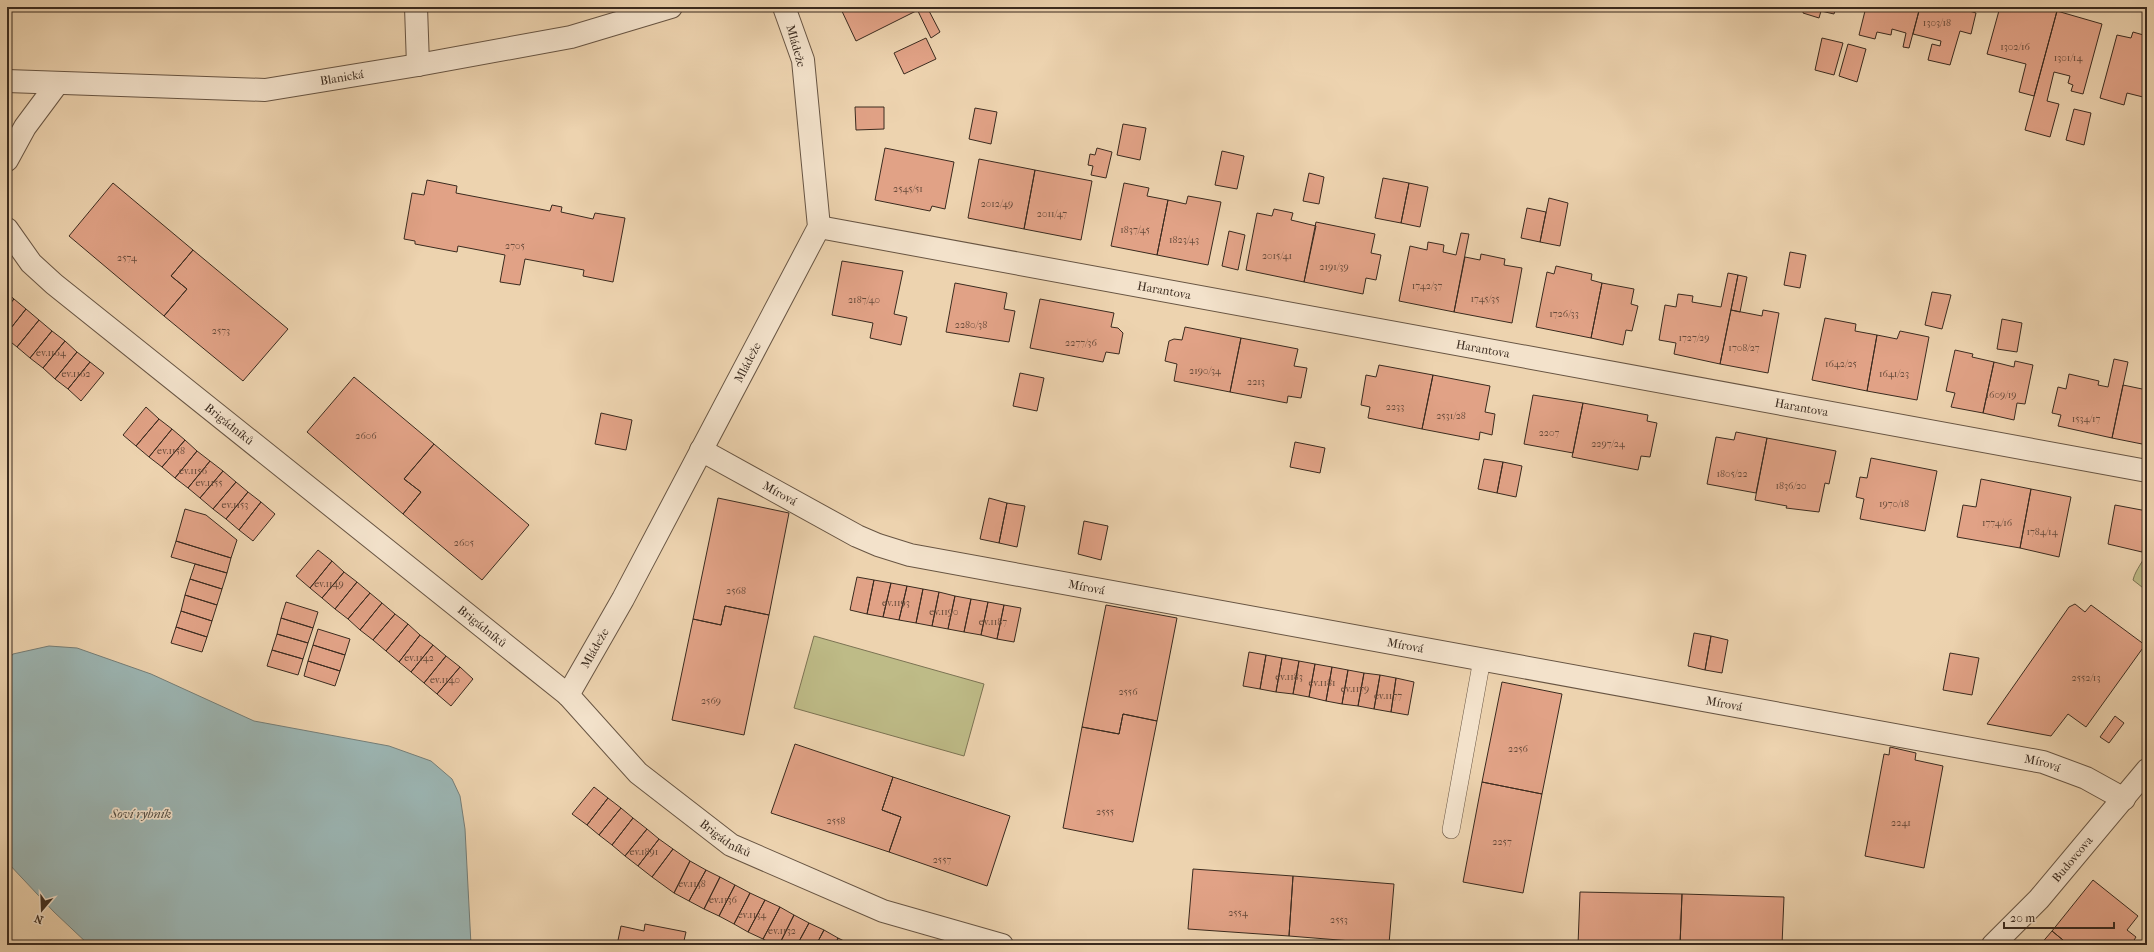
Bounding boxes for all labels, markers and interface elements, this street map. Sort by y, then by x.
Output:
house number: 1303/18 [1923,17,1951,29]
street label: Mládeže [783,23,809,69]
house number: 1302/16 [2000,41,2030,53]
house number: 1301/14 [2054,52,2083,64]
street label: Blanická [319,67,365,88]
house number: 2545/51 [893,183,923,195]
house number: 2012/49 [981,198,1013,210]
house number: 2011/47 [1037,208,1067,220]
house number: 1837/45 [1120,224,1150,236]
house number: 1823/43 [1169,234,1199,246]
house number: 2705 [505,240,525,252]
house number: 2015/41 [1262,250,1292,262]
house number: 2574 [117,252,138,264]
house number: 2191/39 [1319,261,1349,273]
street label: Harantova [1136,279,1193,302]
house number: 1742/37 [1412,280,1442,292]
house number: 1745/35 [1471,293,1499,305]
house number: 2187/40 [848,294,880,306]
house number: 1726/33 [1549,308,1579,320]
house number: 2280/38 [955,319,987,331]
house number: 2573 [212,325,230,337]
house number: 1727/29 [1678,332,1710,344]
house number: 2277/36 [1065,337,1097,349]
street label: Harantova [1455,337,1511,361]
street label: Mládeže [731,340,764,385]
house number: 1708/27 [1728,342,1760,354]
house number: ev.1164 [36,347,67,359]
house number: 1642/25 [1825,358,1857,370]
house number: 2190/34 [1189,365,1222,377]
house number: ev.1162 [61,368,91,380]
house number: 1641/23 [1879,368,1909,380]
house number: 2213 [1247,376,1265,388]
house number: 1609/19 [1986,389,2016,401]
street label: Harantova [1774,396,1830,419]
street label: Brigádníků [202,400,256,448]
house number: 2233 [1386,401,1404,413]
house number: 2531/28 [1436,410,1466,422]
house number: 1534/17 [2072,413,2101,425]
house number: 2207 [1539,427,1559,439]
house number: 2606 [355,430,377,442]
house number: 2297/24 [1591,438,1626,450]
house number: ev.1158 [157,445,185,457]
house number: ev.1156 [179,465,208,477]
house number: 1805/22 [1716,468,1748,480]
house number: ev.1155 [195,477,223,489]
street label: Mírová [760,478,800,509]
house number: 1836/20 [1775,480,1807,492]
house number: 1970/18 [1879,498,1909,510]
house number: ev.1153 [222,499,248,511]
house number: 1774/16 [1982,517,2013,529]
house number: 1784/14 [2026,526,2059,538]
house number: 2605 [454,537,474,549]
street label: Mírová [1067,577,1106,598]
house number: ev.1149 [314,578,344,590]
house number: 2568 [726,585,746,597]
house number: ev.1193 [882,597,910,609]
street label: Brigádníků [455,603,510,650]
house number: ev.1190 [929,606,959,618]
house number: ev.1187 [979,616,1007,628]
street label: Mládeže [578,626,612,671]
street label: Mírová [1386,635,1425,656]
house number: ev.1142 [404,652,434,664]
house number: ev.1183 [1275,671,1303,683]
house number: 2552/13 [2072,672,2100,684]
house number: ev.1140 [430,674,460,686]
house number: ev.1181 [1308,677,1336,689]
house number: ev.1179 [1341,683,1369,695]
house number: 2556 [1118,686,1138,698]
house number: ev.1177 [1374,690,1402,702]
street label: Mírová [1705,694,1744,714]
house number: 2569 [701,695,721,707]
house number: 2256 [1508,743,1529,755]
street label: Mírová [2023,752,2063,775]
water label: Soví rybník [110,806,171,821]
house number: 2555 [1096,806,1114,818]
house number: 2558 [827,815,845,827]
street label: Brigádníků [697,816,753,860]
house number: 2241 [1891,817,1911,829]
street label: Budovcova [2049,833,2096,885]
house number: 2257 [1492,836,1512,848]
house number: ev.1891 [630,846,658,858]
house number: 2557 [933,854,951,866]
house number: ev.1138 [678,878,706,890]
north arrow [22,890,62,930]
house number: ev.1136 [709,894,738,906]
scale bar [2004,904,2114,930]
house number: 2554 [1228,907,1249,919]
house number: ev.1134 [738,909,767,921]
text: N [32,911,45,926]
text: 20 m [2010,911,2035,925]
house number: 2553 [1330,914,1348,926]
house number: ev.1132 [768,925,796,937]

